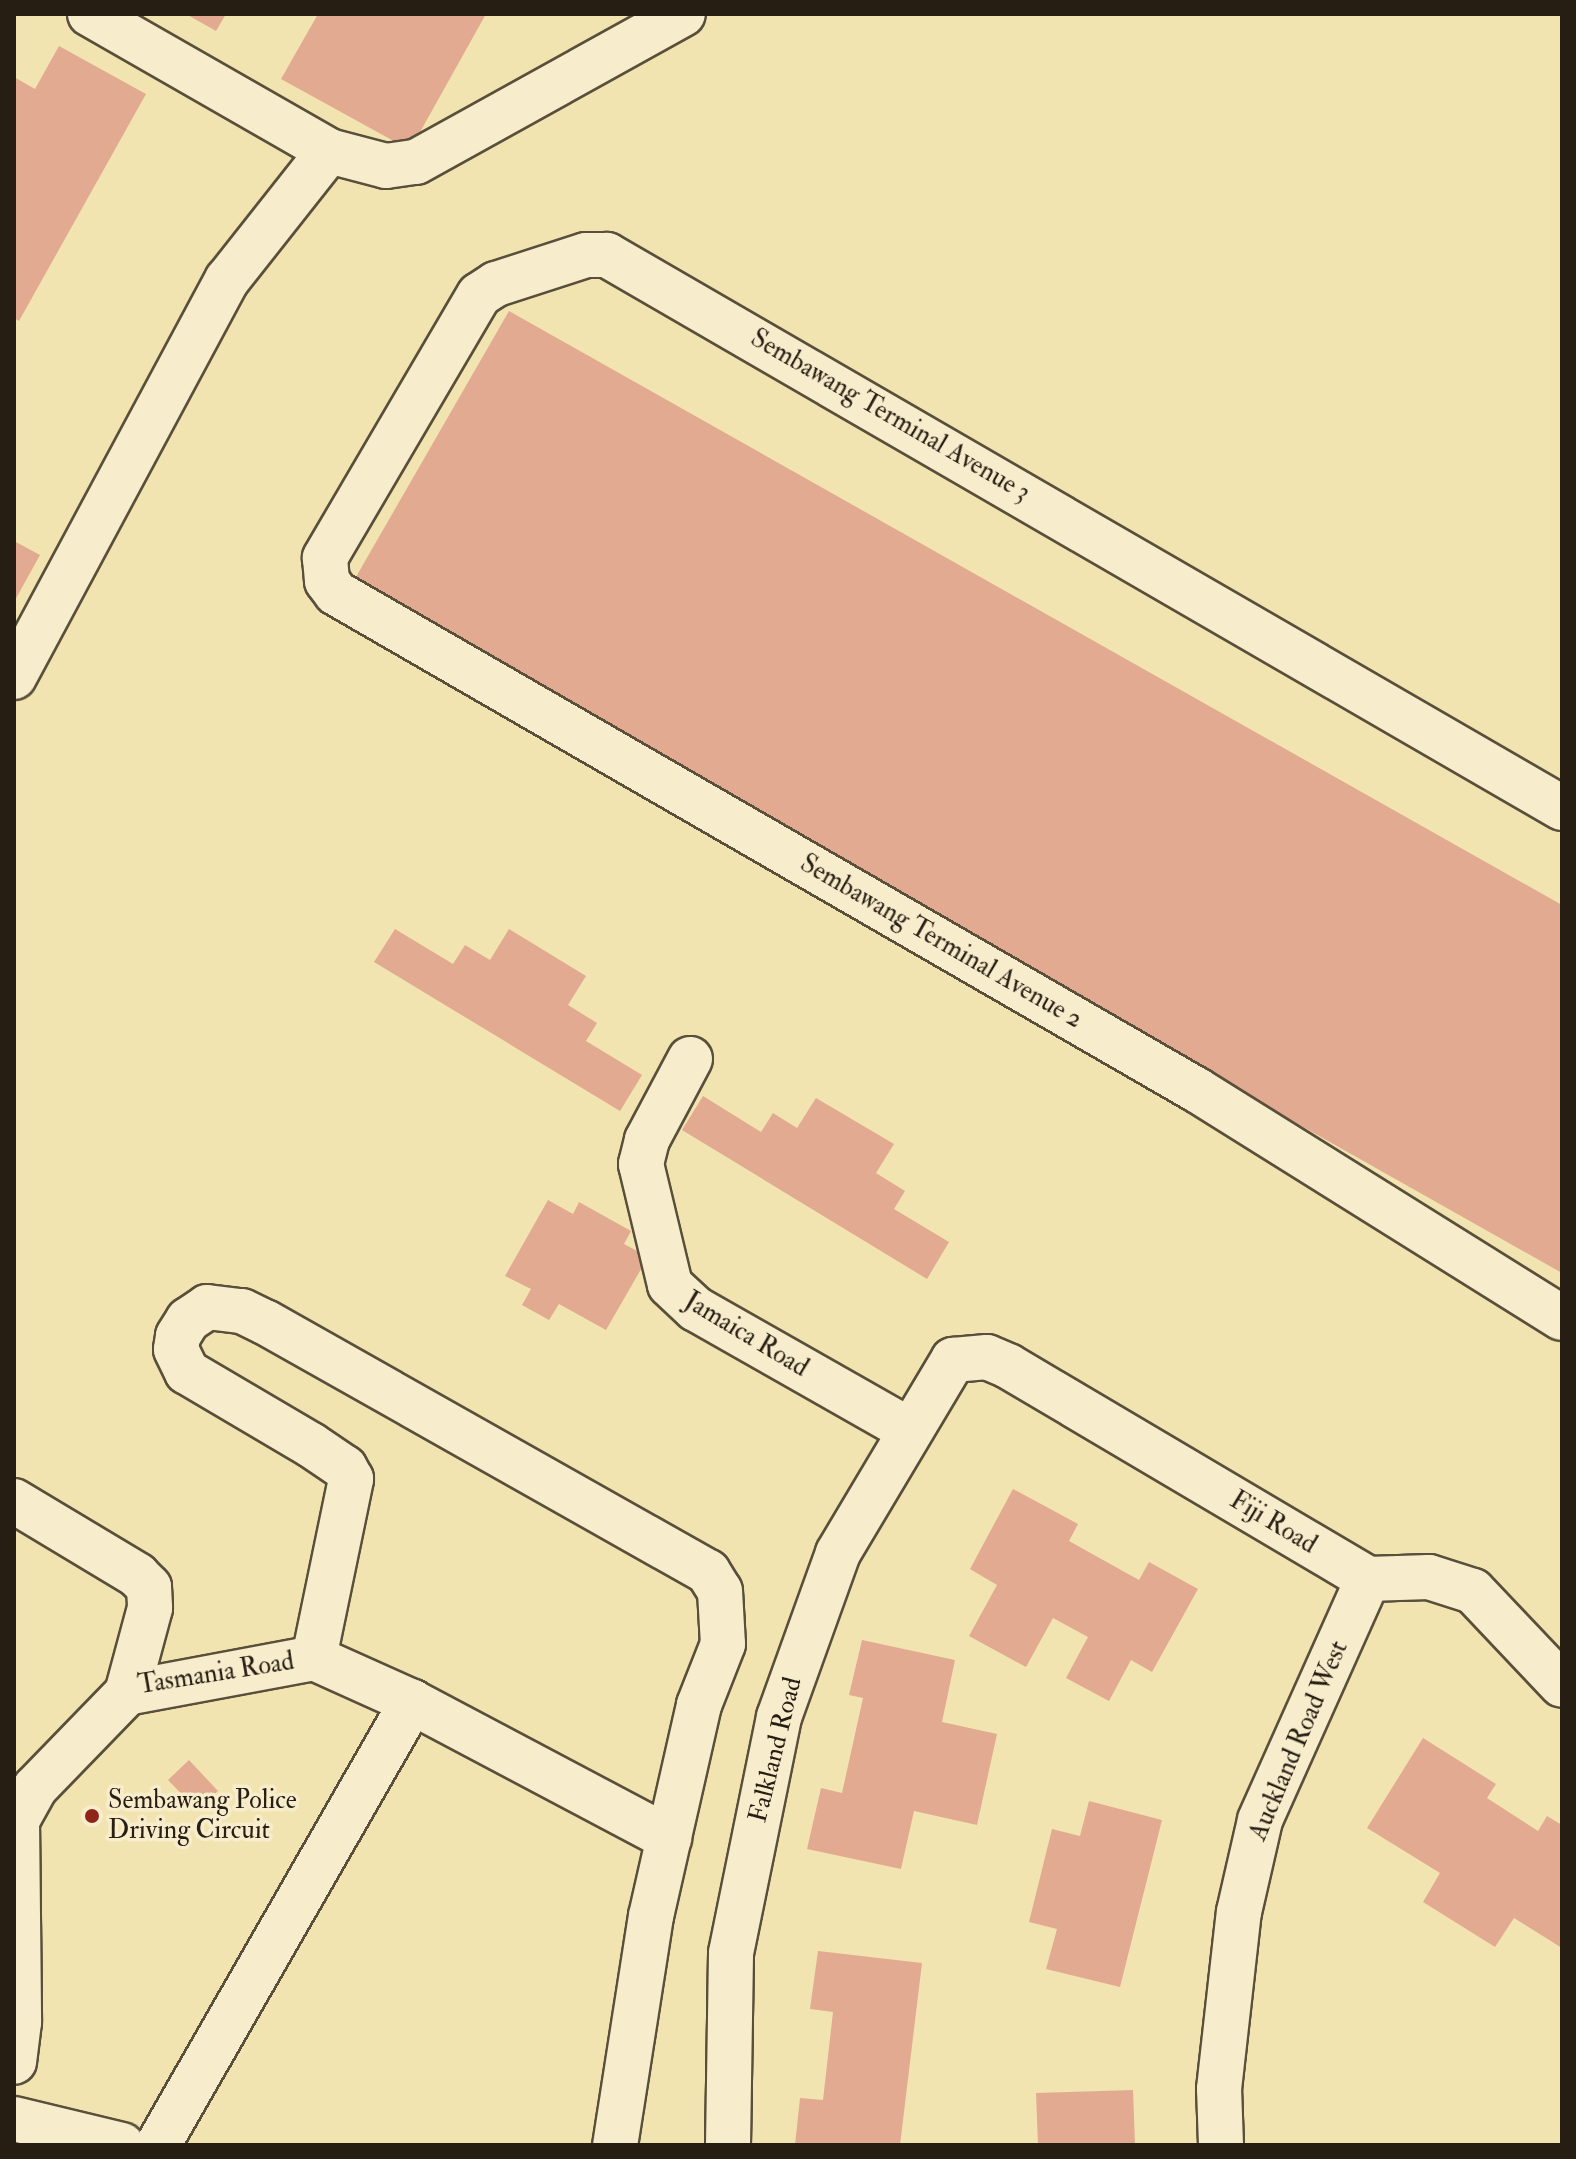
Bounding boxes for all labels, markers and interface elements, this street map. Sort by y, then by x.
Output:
street label: Sembawang Terminal Avenue 3 [745,323,1035,509]
street label: Sembawang Terminal Avenue 2 [794,848,1088,1036]
street label: Jamaica Road [678,1286,814,1384]
street label: Fiji Road [1224,1485,1322,1561]
street label: Auckland Road West [1243,1636,1355,1846]
street label: Tasmania Road [136,1646,296,1702]
street label: Falkland Road [743,1674,809,1826]
place label: Sembawang Police Driving Circuit [108,1785,297,1846]
marker: Sembawang Police Driving Circuit [83,1807,101,1825]

